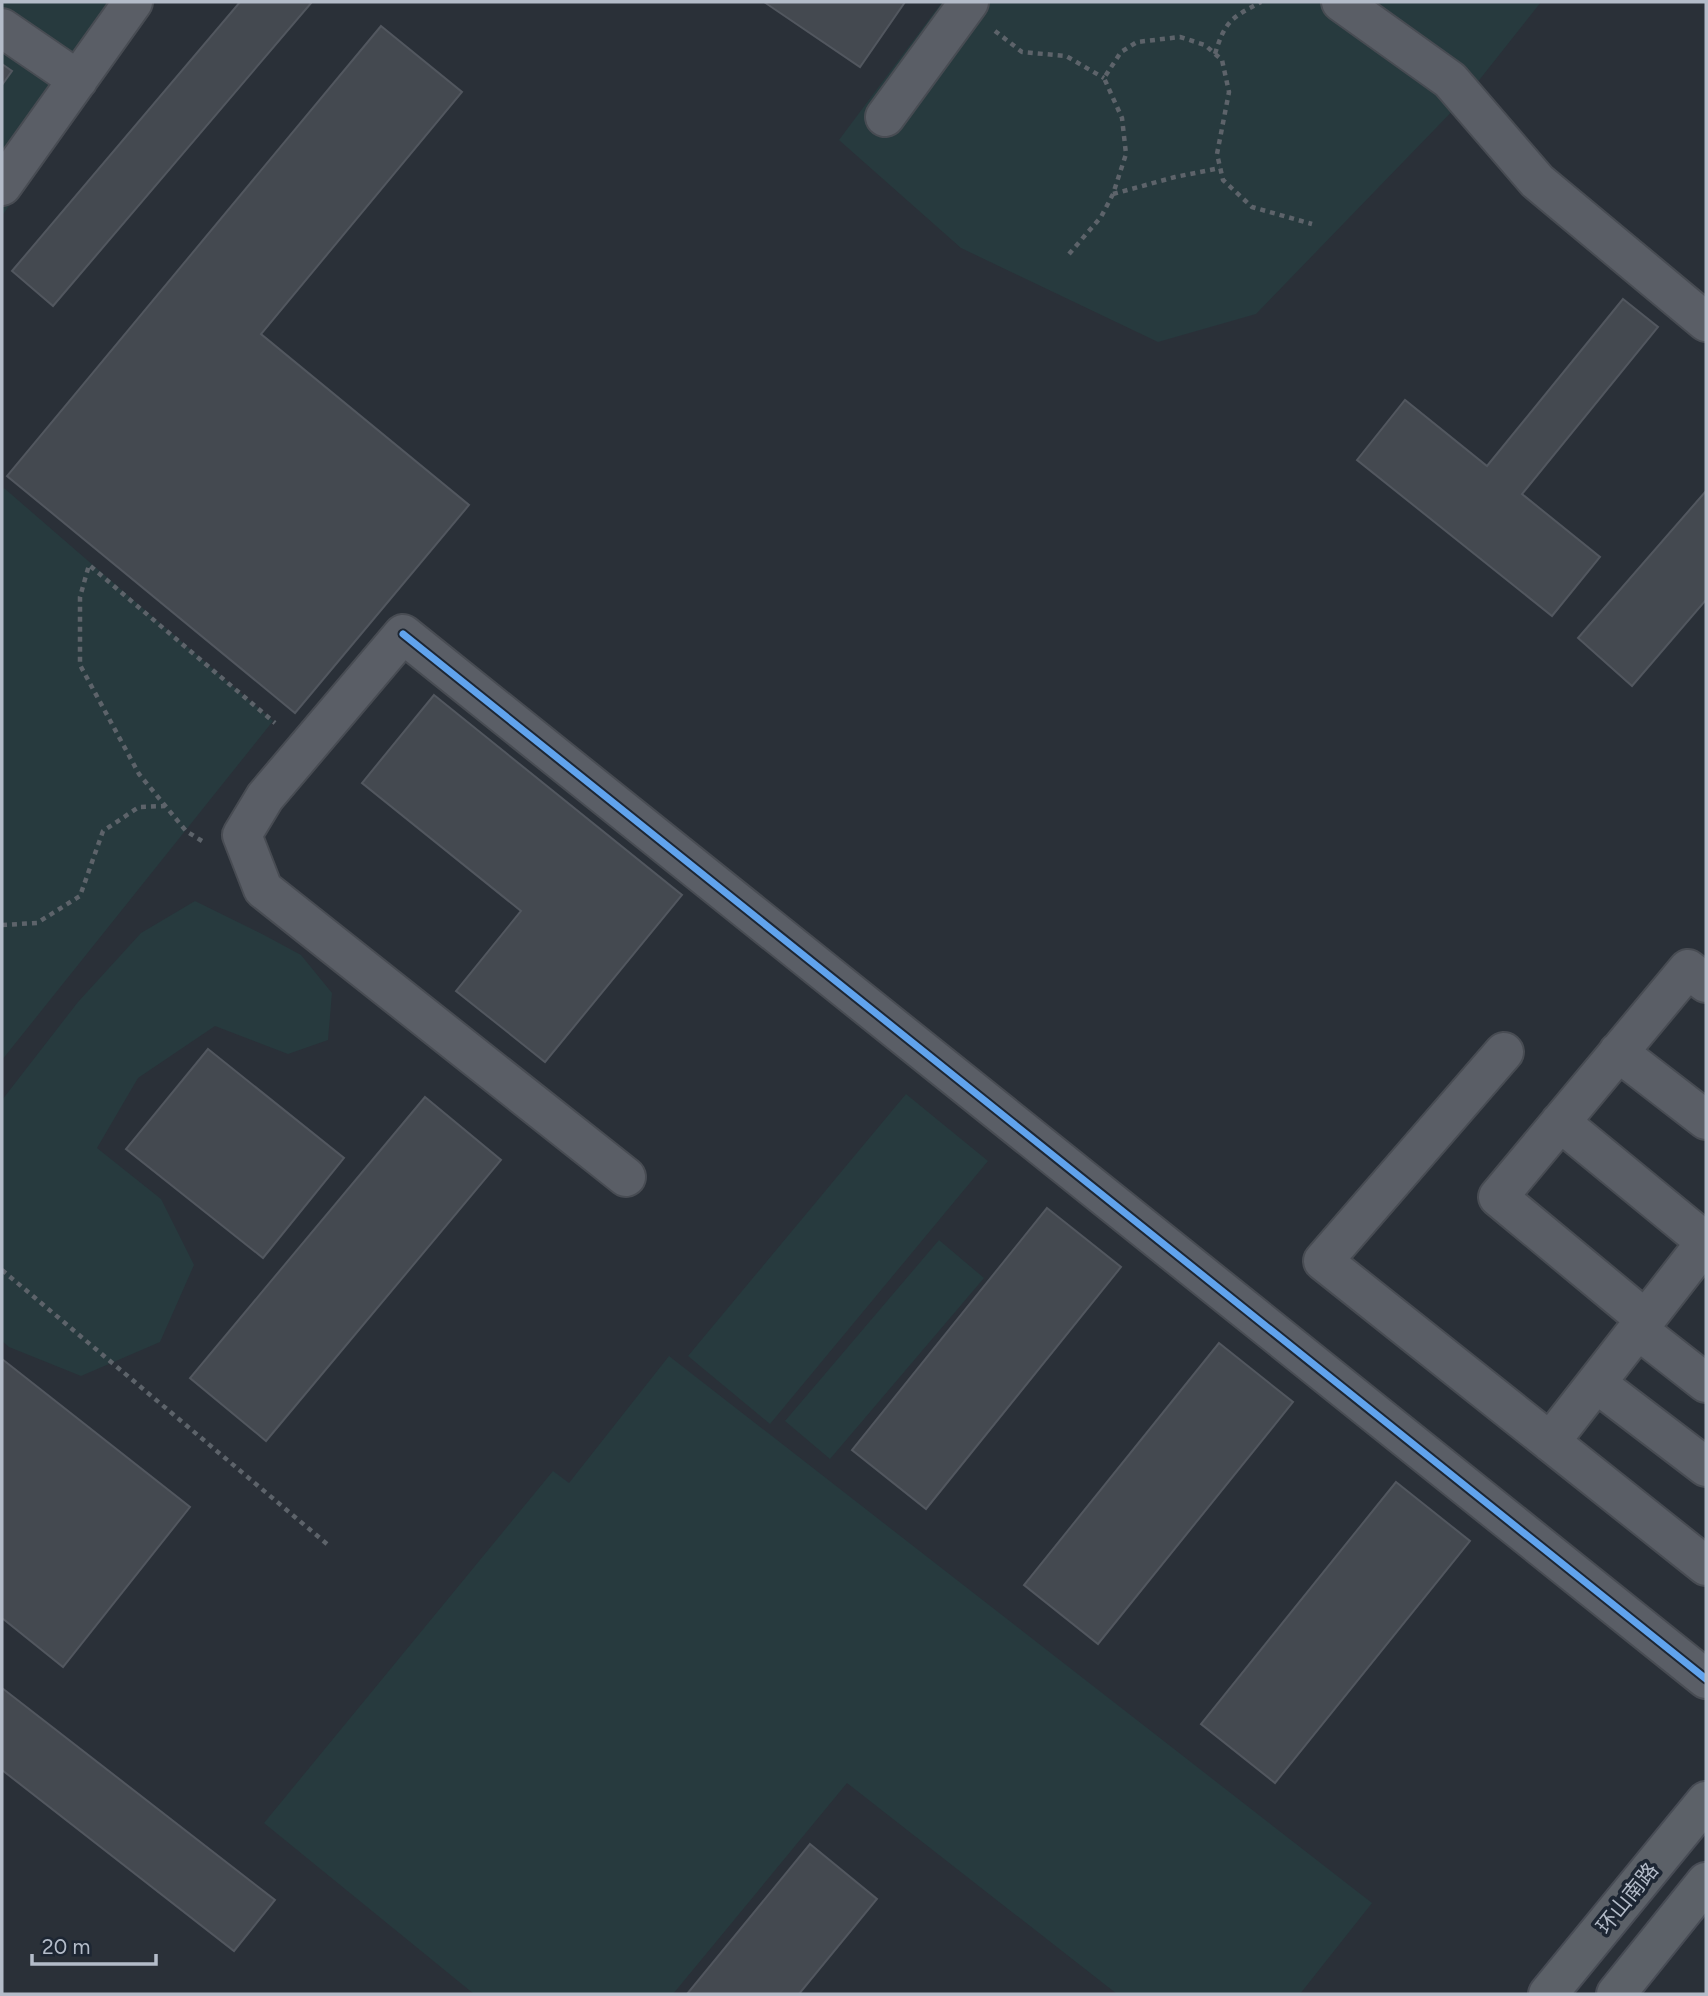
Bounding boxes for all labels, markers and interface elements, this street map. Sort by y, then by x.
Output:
street label: 环山南路 [1591,1857,1663,1939]
scale bar [32,1923,156,1967]
text: 20 m [42,1934,90,1959]

